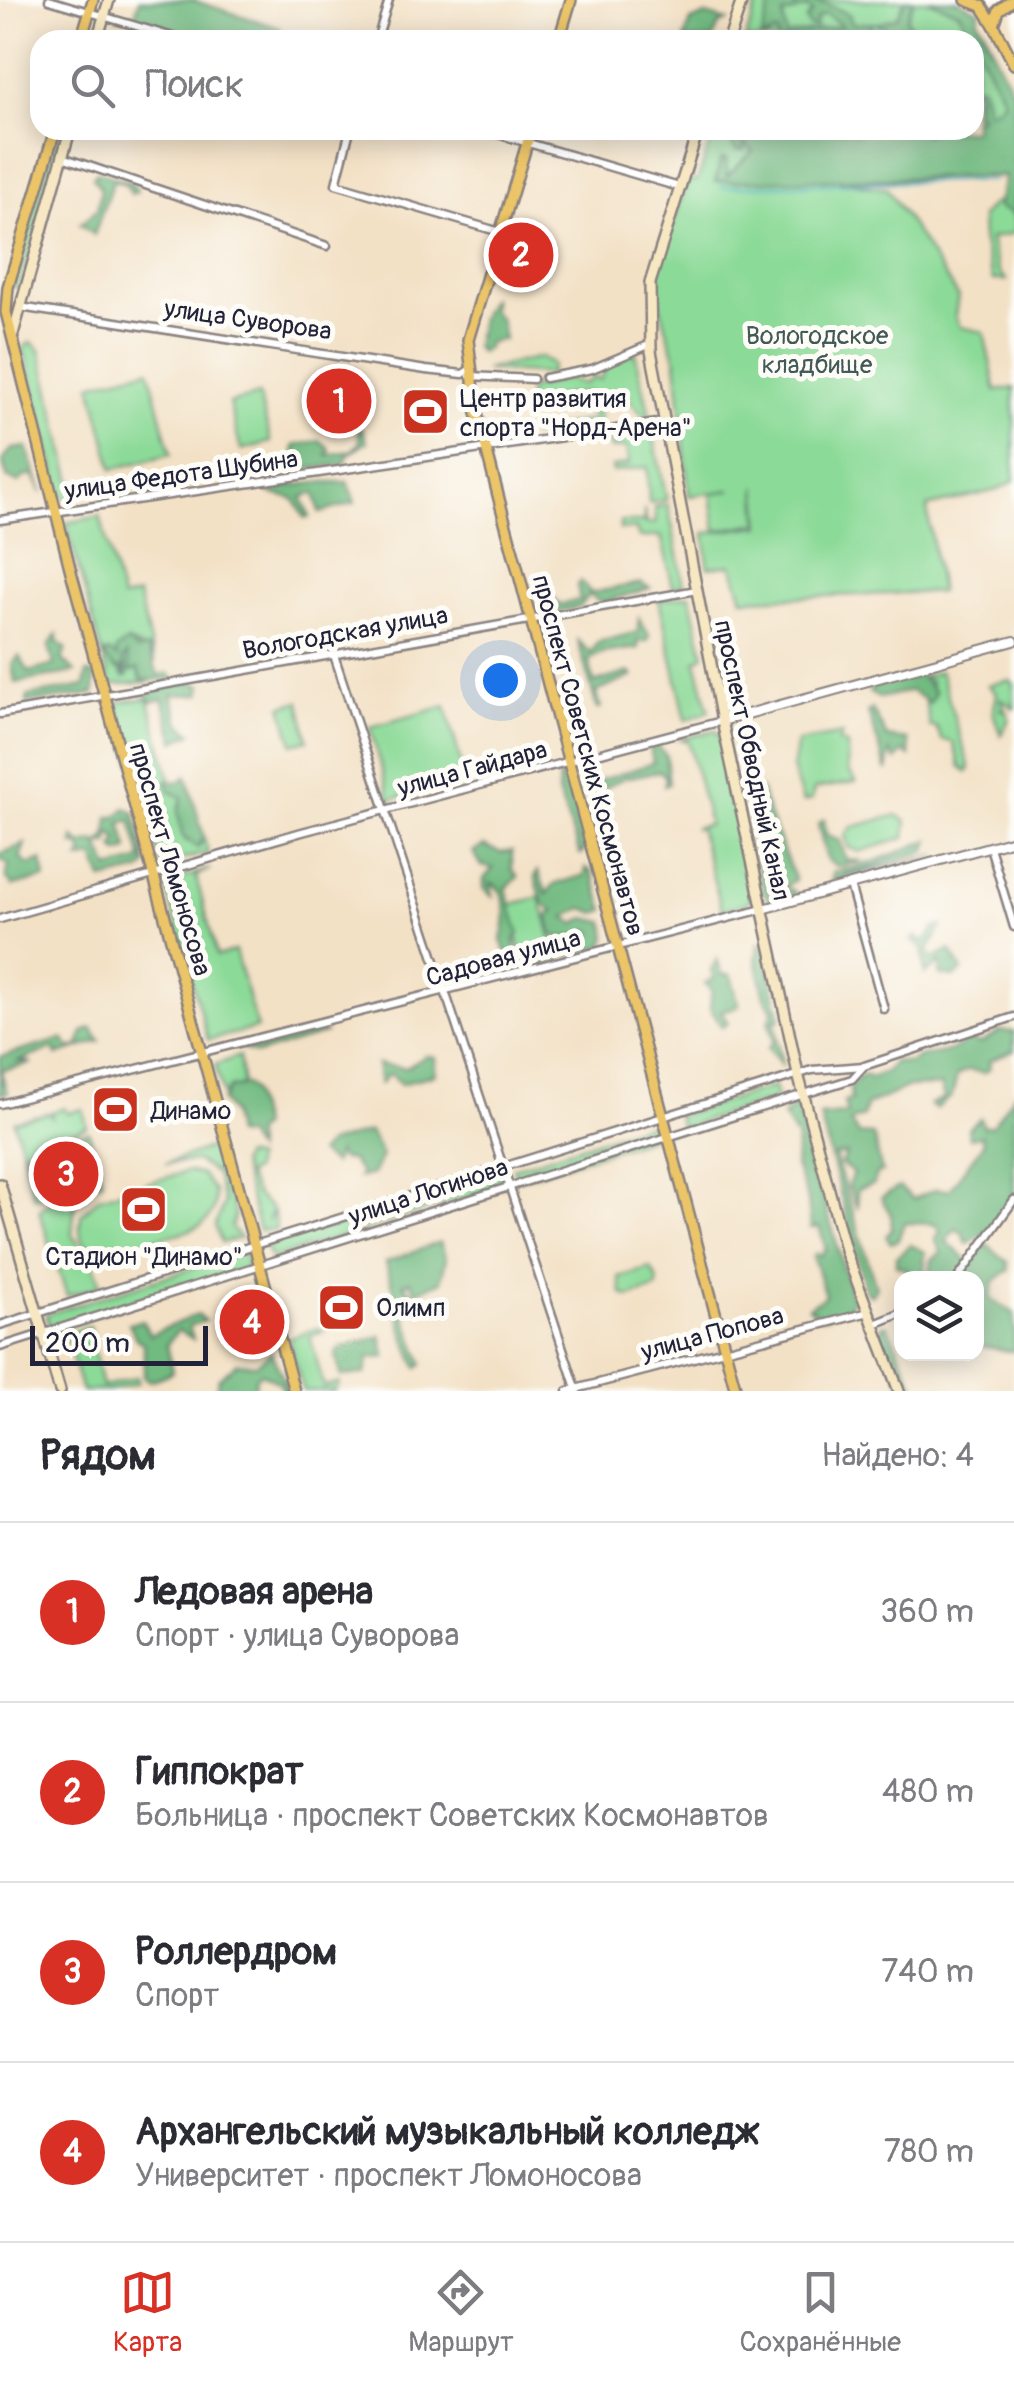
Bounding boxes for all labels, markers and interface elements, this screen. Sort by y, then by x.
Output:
search box [30,30,984,140]
icon: search [65,58,120,113]
text: Поиск [145,61,244,109]
pin: 2 [488,218,554,292]
street label: улица Суворова [161,293,333,348]
park label: Вологодское кладбище [746,321,889,381]
pin: 1 [306,364,372,438]
place label: Центр развития спорта "Норд-Арена" [460,384,692,444]
sports icon: Центр развития спорта "Норд-Арена" [399,386,451,438]
street label: улица Федота Шубина [61,444,300,507]
street label: проспект Советских Космонавтов [524,572,651,939]
street label: Вологодская улица [240,600,450,667]
street label: проспект Обводный Канал [707,617,796,904]
your location [475,655,526,706]
street label: улица Гайдара [393,735,550,805]
street label: проспект Ломоносова [121,739,218,979]
street label: Садовая улица [423,923,584,994]
sports icon: Динамо [90,1084,142,1136]
place label: Динамо [150,1096,231,1127]
pin: 3 [34,1136,98,1212]
street label: улица Логинова [344,1152,512,1233]
sports icon: Стадион "Динамо" [118,1184,170,1236]
place label: Стадион "Динамо" [45,1242,243,1273]
map controls [894,1271,984,1361]
button: layers [894,1271,984,1361]
sports icon: Олимп [315,1281,367,1333]
pin: 4 [220,1284,284,1360]
place label: Олимп [376,1293,445,1324]
street label: улица Попова [637,1301,787,1369]
scale bar [30,1321,208,1366]
text: 200 m [45,1326,130,1361]
text: Рядом [40,1430,156,1482]
text: Найдено: 4 [821,1436,974,1476]
text: Ледовая арена [135,1568,373,1616]
text: 1 [66,1592,79,1632]
text: 360 m [880,1592,974,1632]
text: Спорт · улица Суворова [135,1616,459,1656]
text: Гиппократ [135,1748,303,1796]
text: 2 [64,1772,81,1812]
text: 480 m [882,1772,974,1812]
text: Больница · проспект Советских Космонавтов [135,1796,769,1836]
text: Роллердром [135,1928,337,1976]
text: 3 [64,1952,81,1992]
text: 740 m [881,1952,974,1992]
text: Спорт [135,1976,219,2016]
text: Архангельский музыкальный колледж [135,2108,759,2156]
text: 4 [63,2132,82,2172]
text: 780 m [884,2132,974,2172]
text: Университет · проспект Ломоносова [135,2156,642,2196]
tab: Карта [113,2265,182,2360]
tab: Маршрут [408,2265,514,2360]
tab: Сохранённые [740,2265,901,2360]

